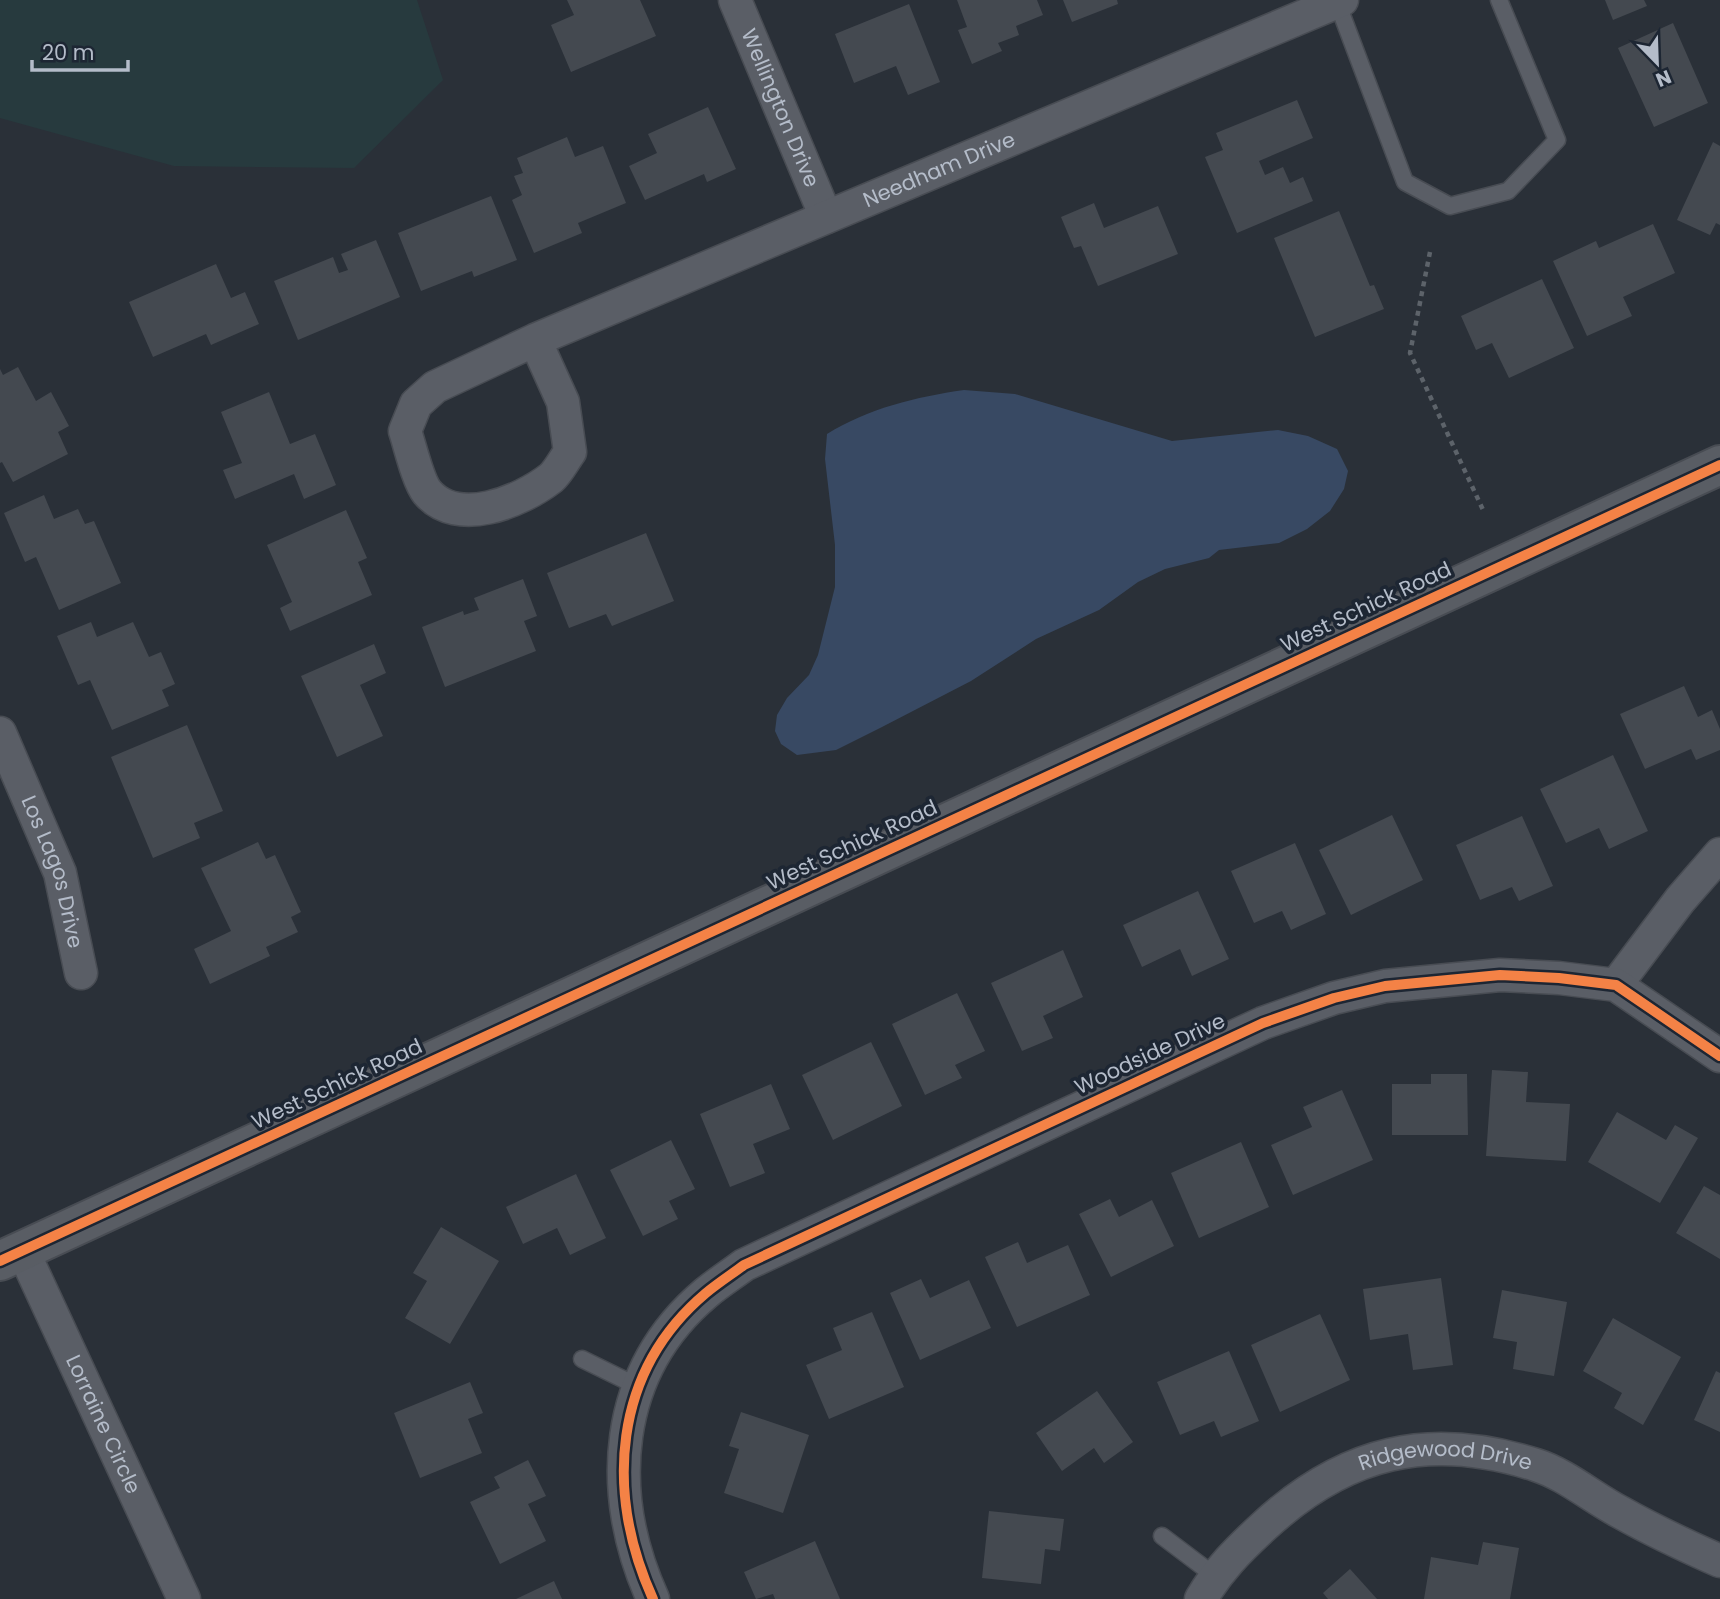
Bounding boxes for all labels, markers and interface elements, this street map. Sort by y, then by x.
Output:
street label: Wellington Drive [735,24,827,191]
scale bar [32,28,128,72]
north arrow [1622,28,1692,98]
text: 20 m [42,38,95,67]
text: N [1652,63,1675,93]
street label: Needham Drive [858,124,1020,214]
street label: West Schick Road [1276,554,1456,659]
street label: Los Lagos Drive [14,791,90,951]
street label: West Schick Road [762,792,942,897]
street label: Woodside Drive [1070,1006,1230,1101]
street label: West Schick Road [247,1031,427,1136]
street label: Lorraine Circle [59,1350,148,1498]
street label: Ridgewood Drive [1354,1434,1536,1477]

